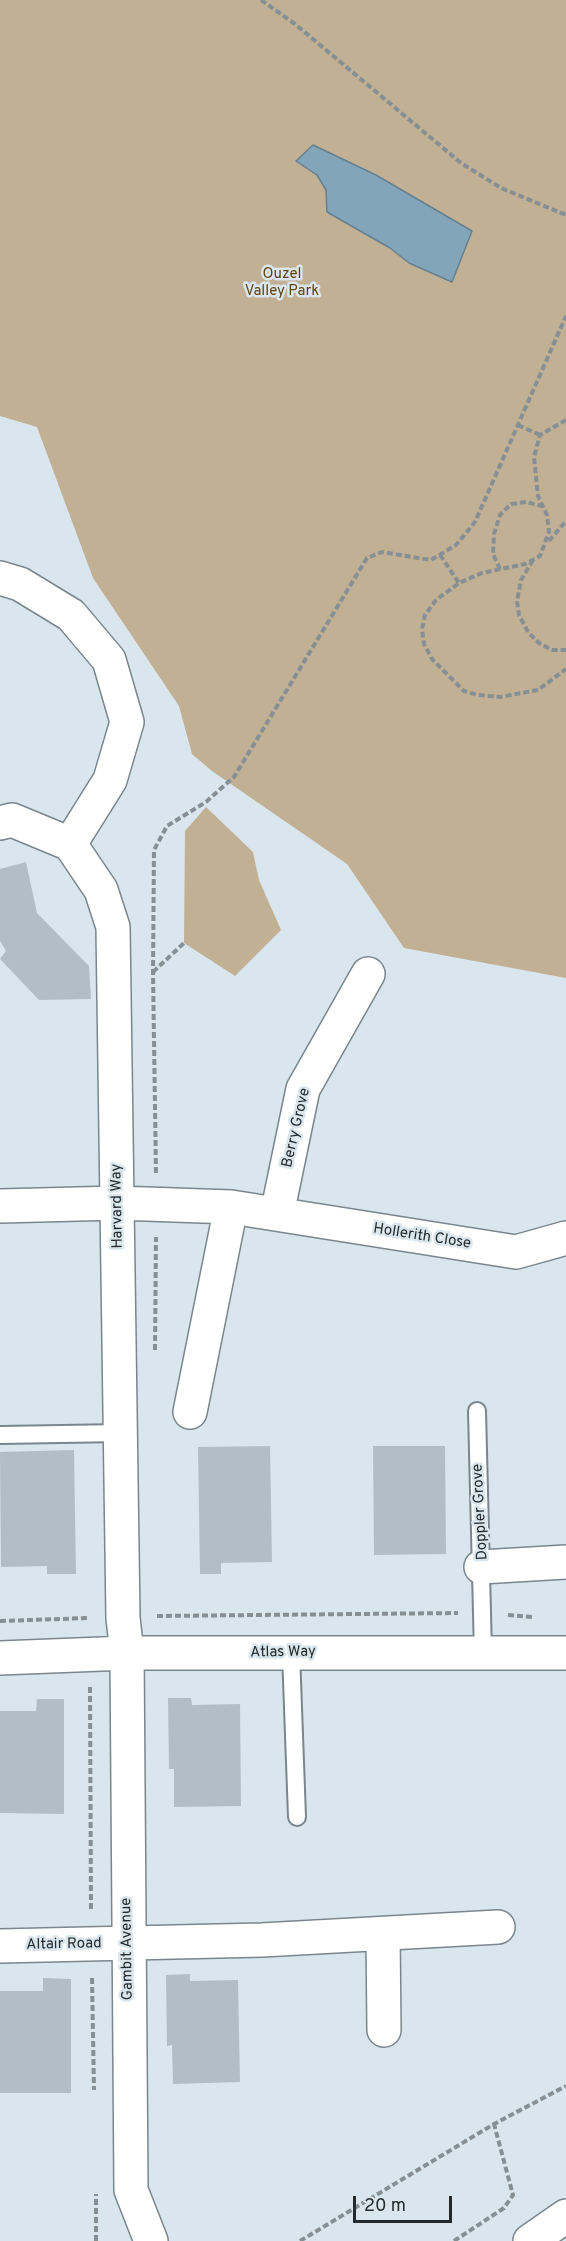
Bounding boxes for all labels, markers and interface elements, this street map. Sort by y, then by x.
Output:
park label: Ouzel Valley Park [245,266,319,301]
street label: Berry Grove [279,1086,315,1170]
street label: Harvard Way [108,1163,128,1249]
street label: Hollerith Close [372,1220,472,1254]
street label: Doppler Grove [469,1463,493,1561]
street label: Atlas Way [250,1643,316,1663]
street label: Gambit Avenue [118,1898,138,2000]
street label: Altair Road [26,1935,102,1955]
scale bar [356,2184,455,2222]
text: 20 m [364,2195,406,2218]

